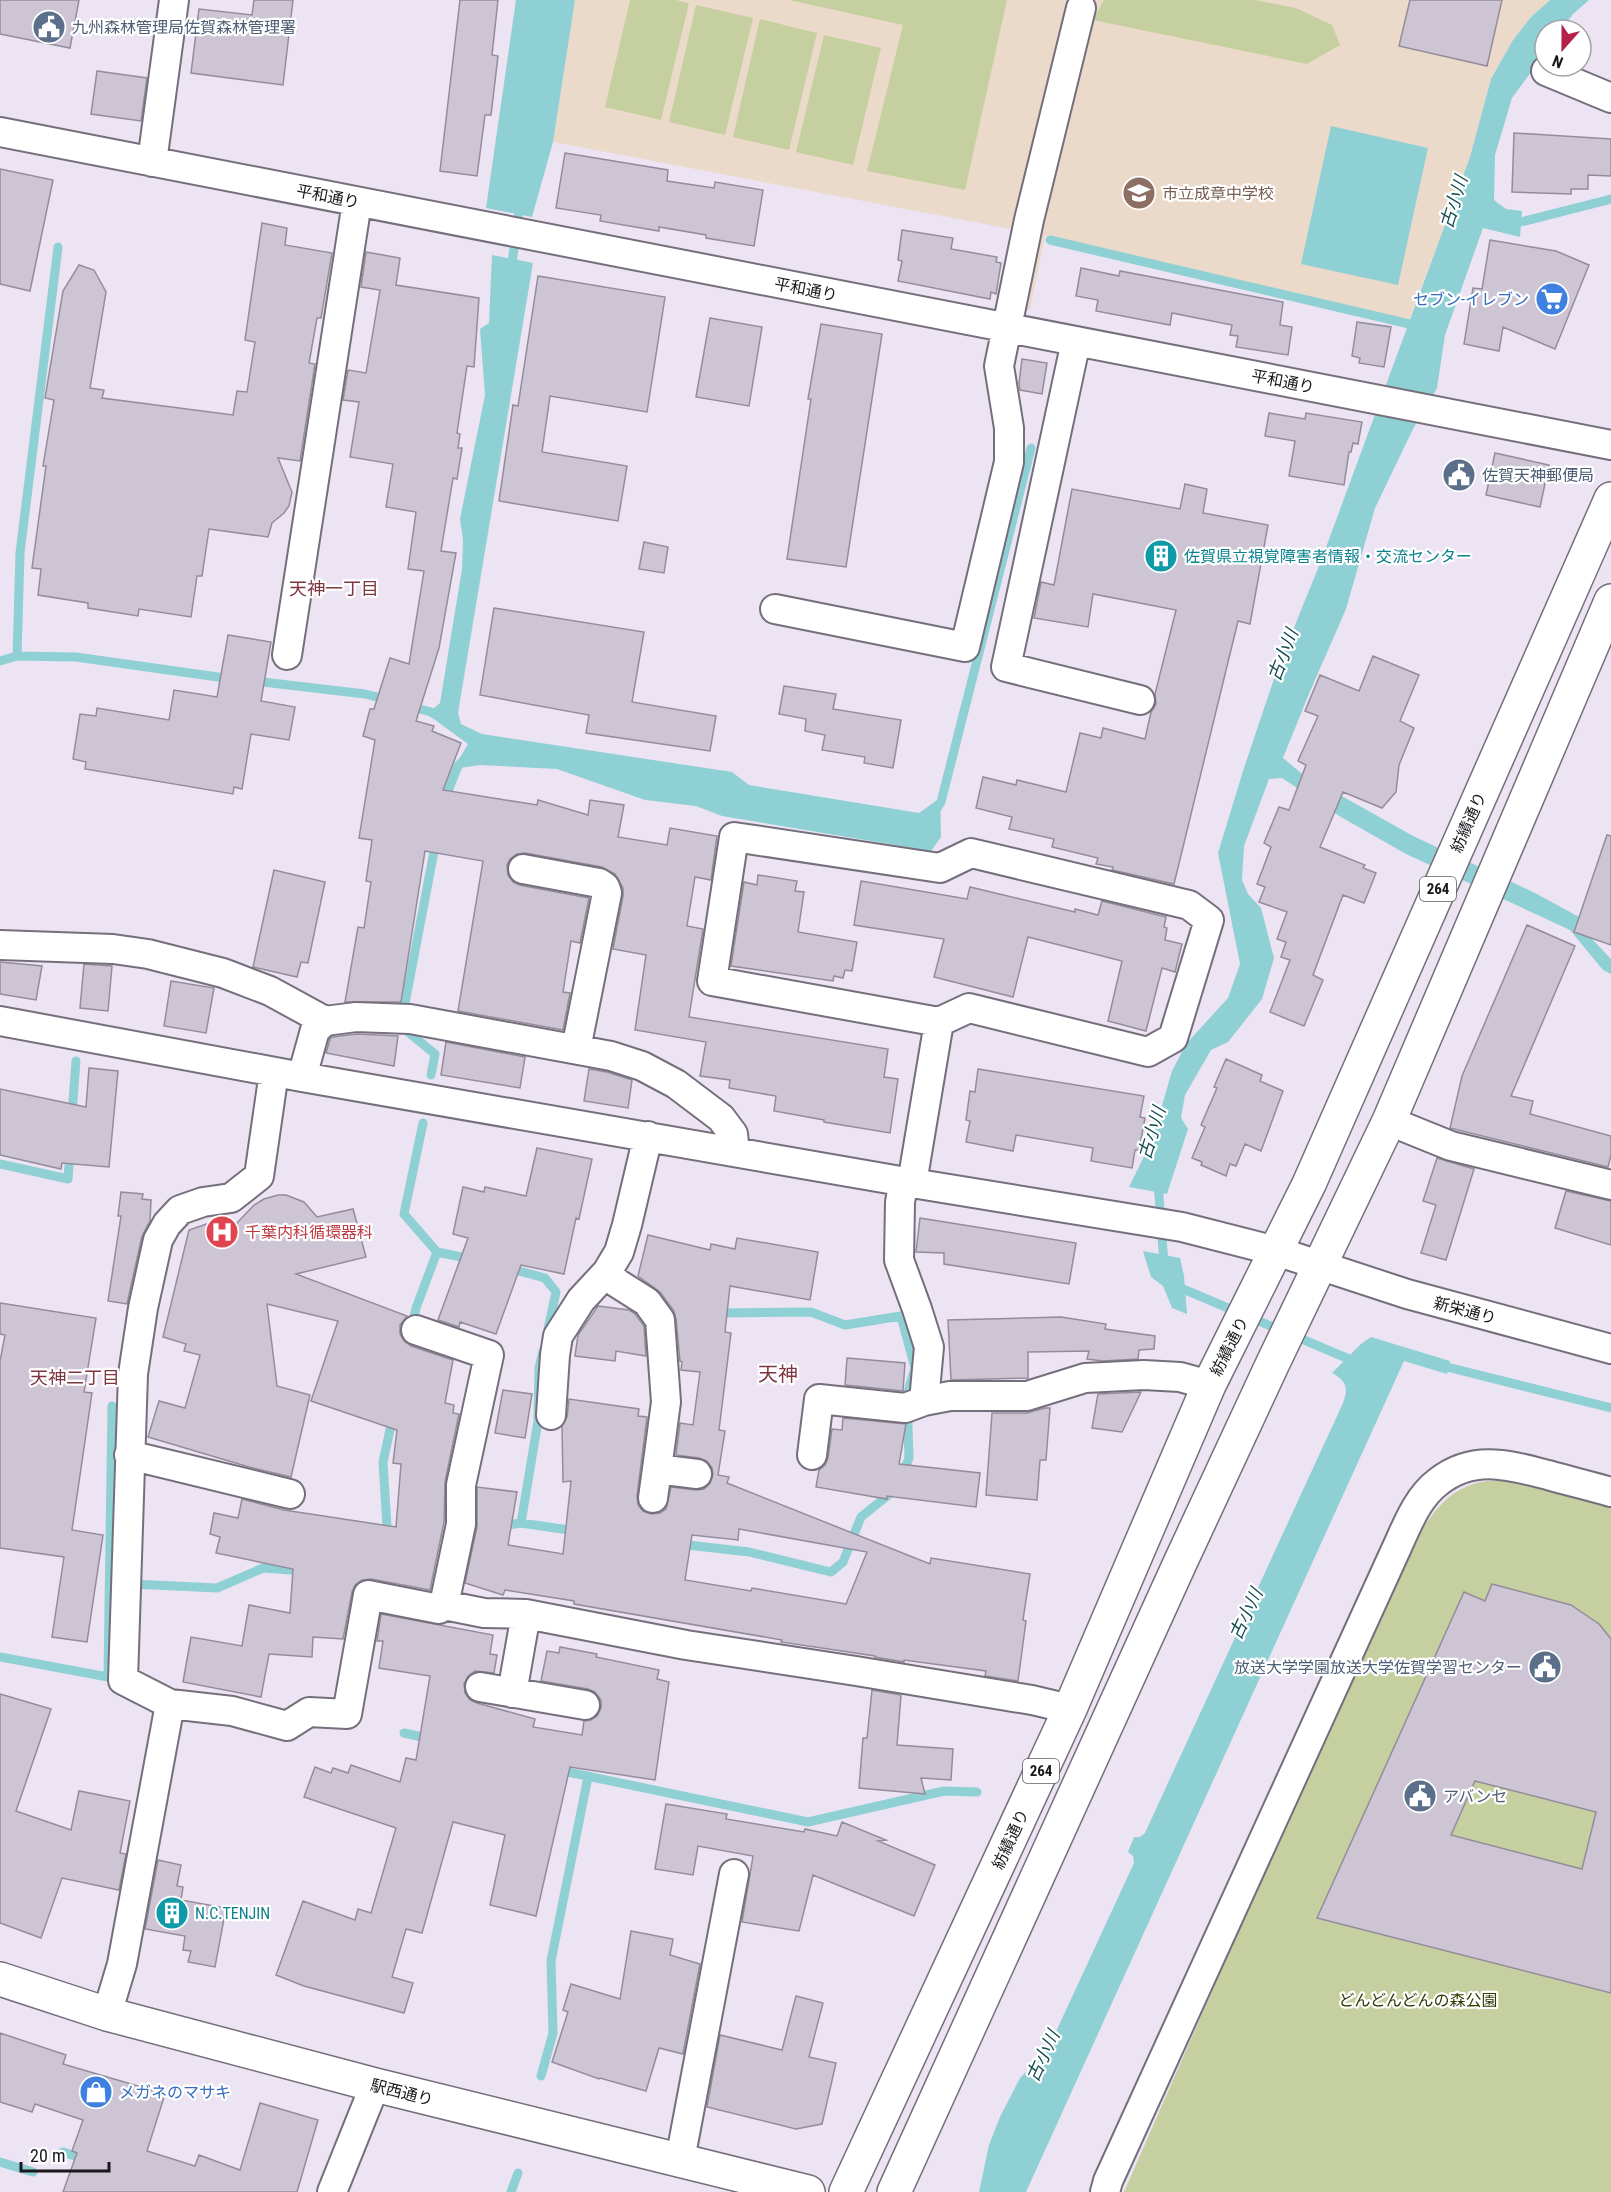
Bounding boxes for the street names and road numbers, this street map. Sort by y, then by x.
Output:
street label: 平和通り [295,181,361,212]
street label: 平和通り [773,274,839,305]
street label: 平和通り [1250,366,1316,397]
street label: 紡績通り [1447,789,1490,855]
road number: 264 [1420,877,1456,901]
street label: 新栄通り [1431,1293,1498,1328]
street label: 紡績通り [1206,1313,1252,1379]
road number: 264 [1023,1759,1059,1783]
street label: 紡績通り [988,1806,1033,1872]
street label: 駅西通り [369,2076,435,2109]

